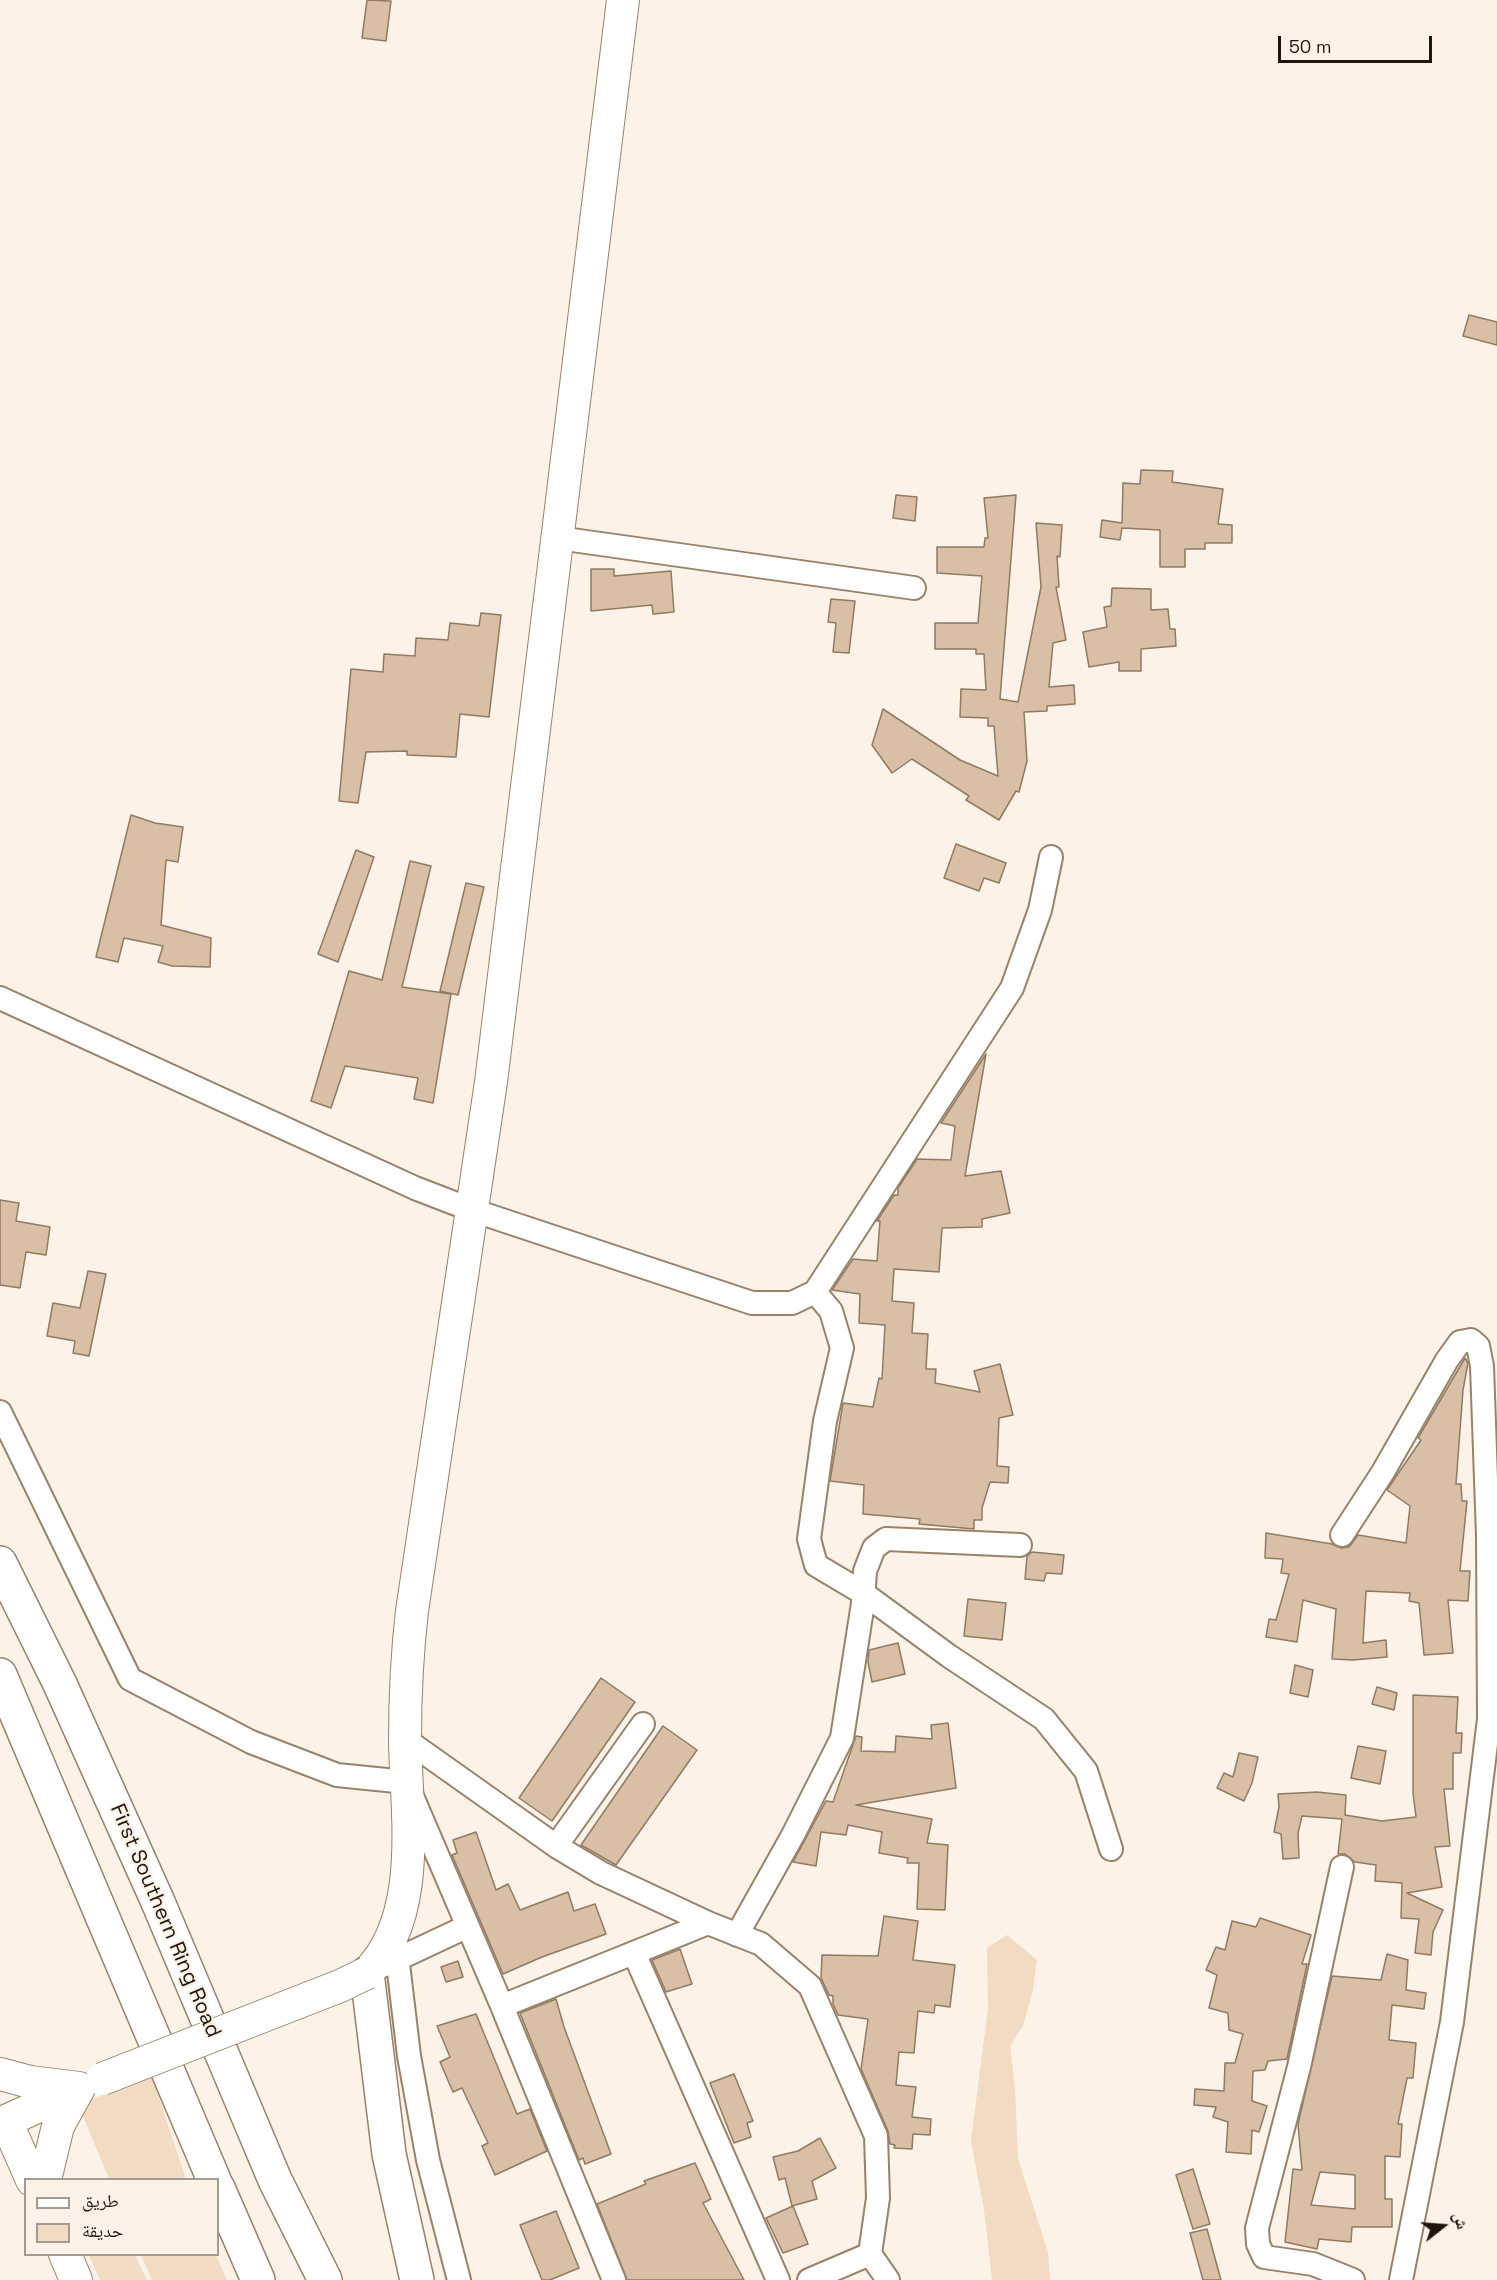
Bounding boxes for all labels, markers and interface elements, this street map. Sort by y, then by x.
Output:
scale bar [1281,24,1436,62]
text: 50 m [1289,35,1331,58]
street label: First Southern Ring Road [104,1800,226,2042]
legend [24,2178,219,2256]
text: طريق [82,2189,119,2212]
north arrow [1413,2196,1473,2256]
text: ش [1448,2209,1473,2232]
text: حديقة [82,2219,123,2242]

